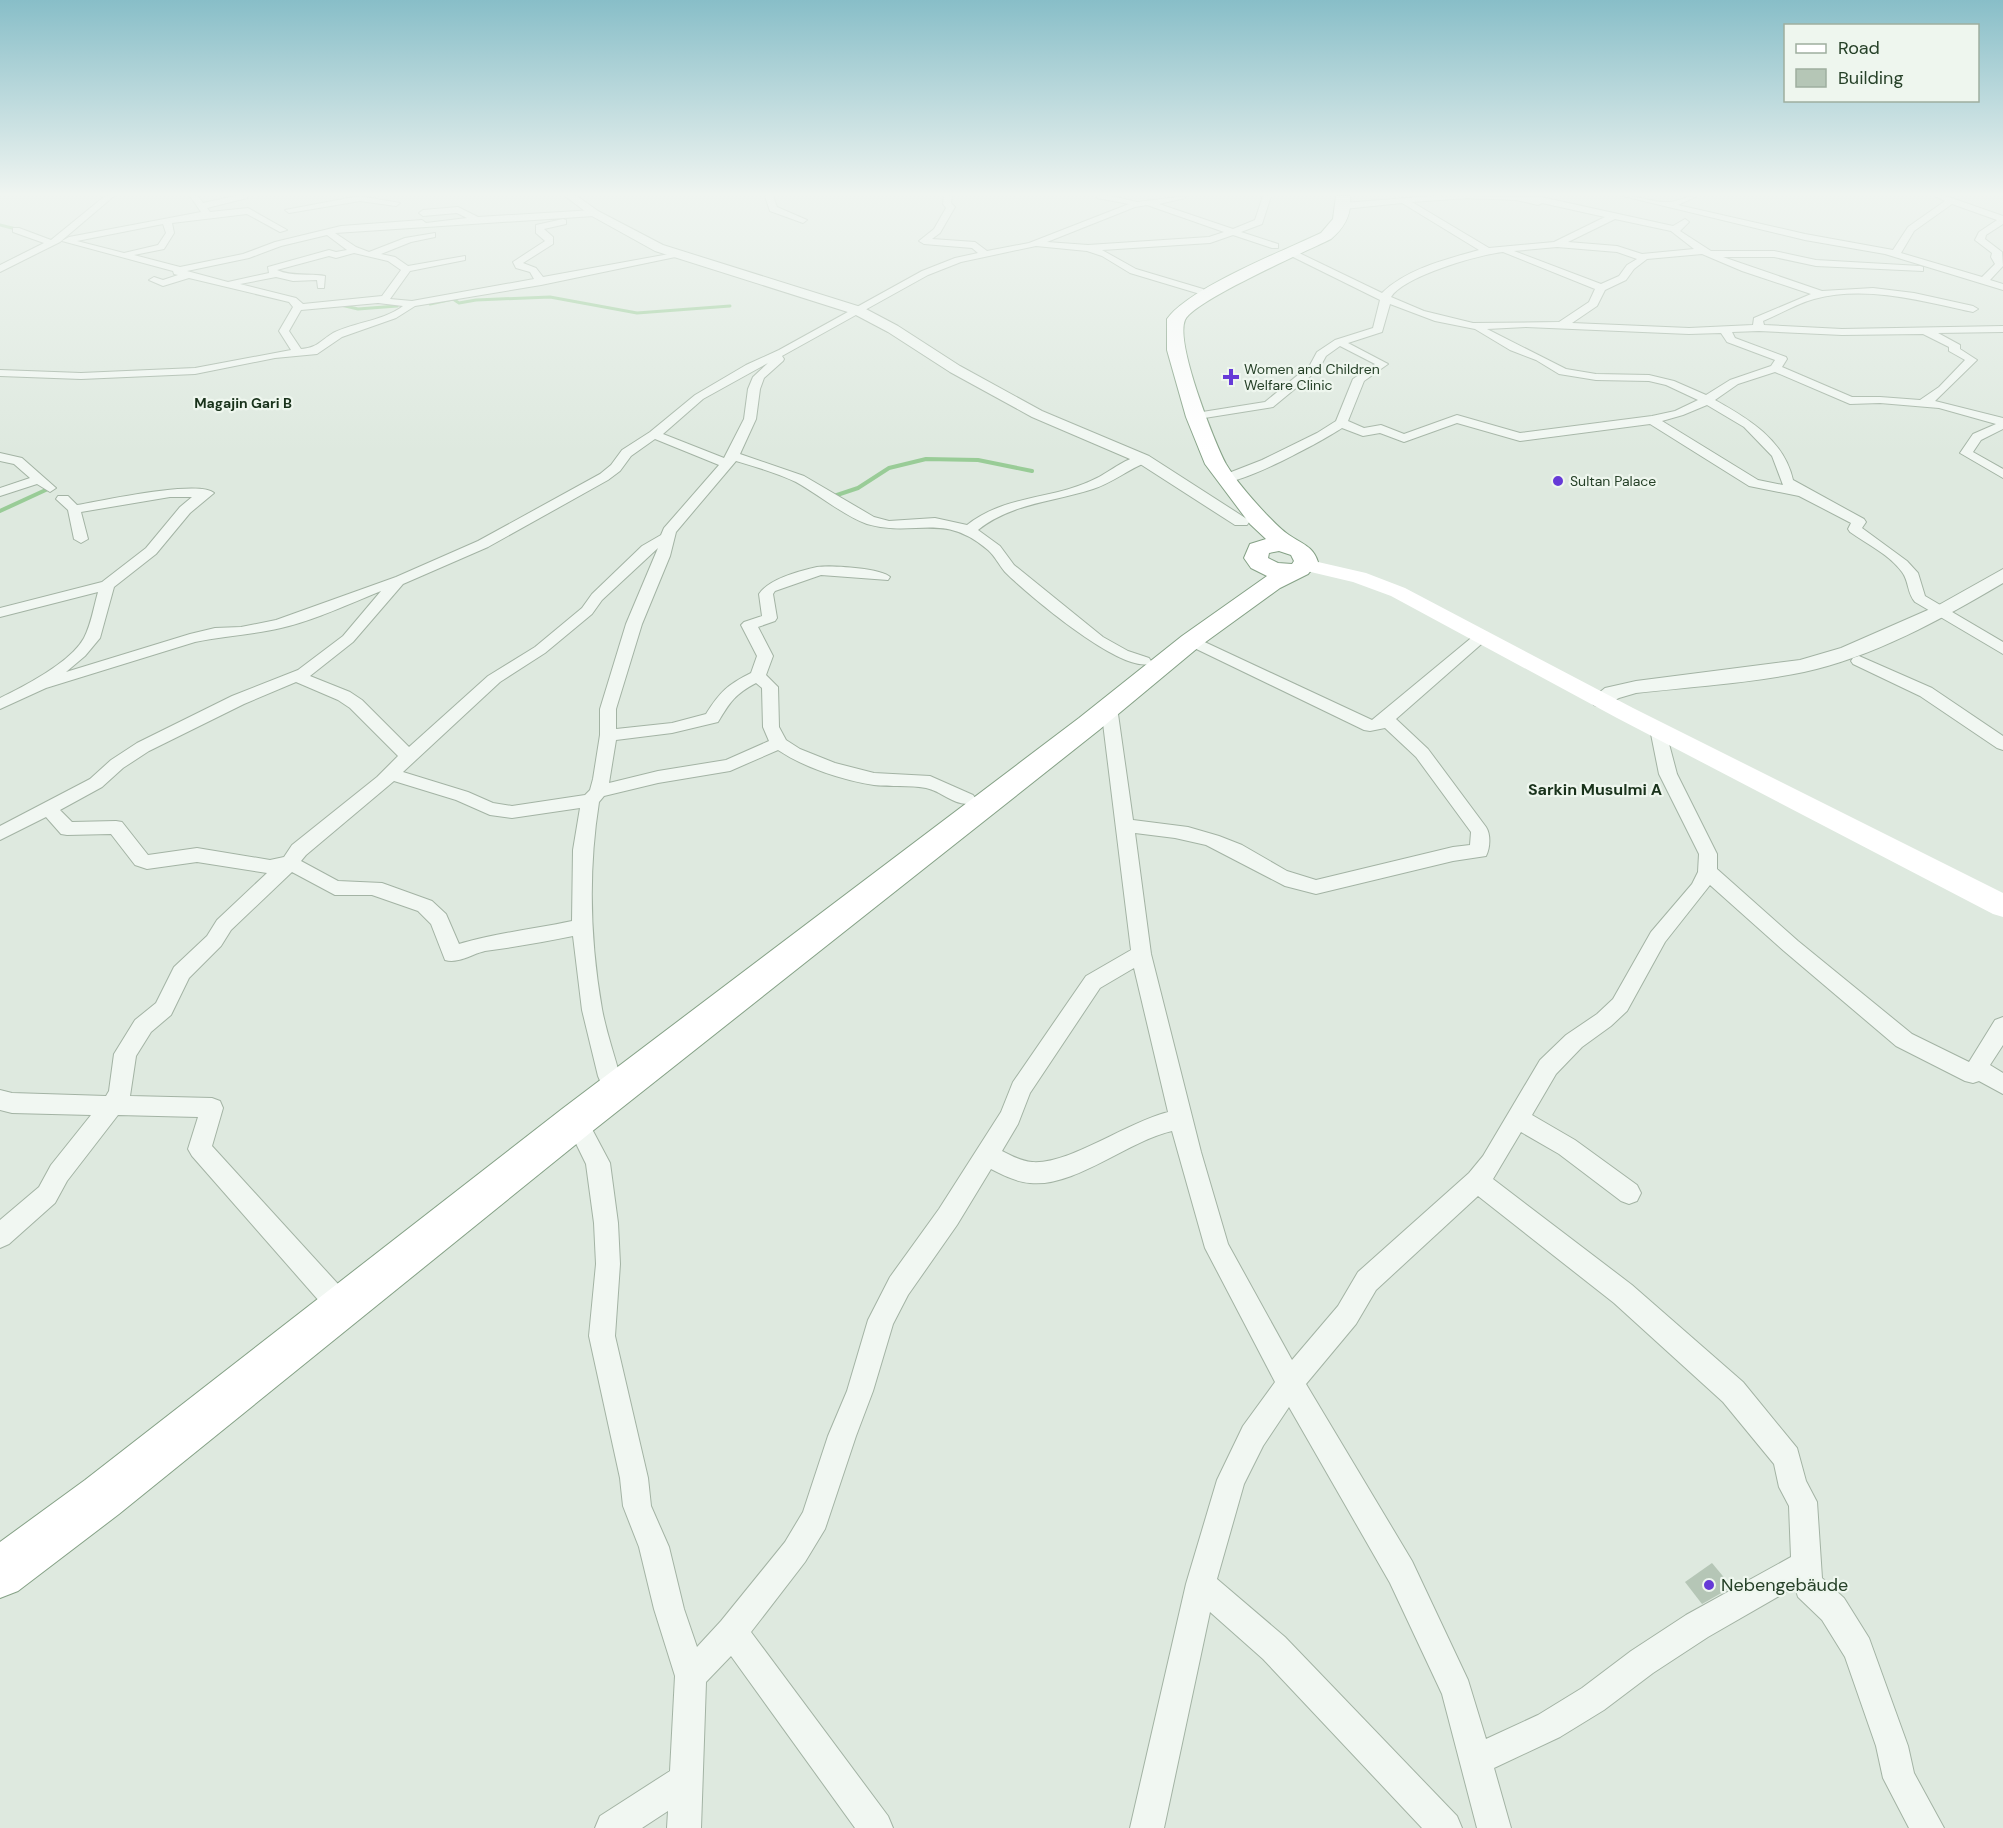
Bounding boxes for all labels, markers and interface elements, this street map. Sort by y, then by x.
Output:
legend [1784,24,1979,102]
text: Road [1838,36,1880,60]
text: Building [1838,66,1903,90]
place label: Women and Children Welfare Clinic [1244,360,1380,394]
marker: Women and Children Welfare Clinic [1222,368,1240,386]
district label: Magajin Gari B [194,394,292,412]
place label: Sultan Palace [1570,472,1656,490]
marker: Sultan Palace [1551,474,1565,488]
district label: Sarkin Musulmi A [1528,779,1662,800]
place label: Nebengebäude [1721,1573,1848,1597]
marker: Nebengebäude [1702,1578,1716,1592]

